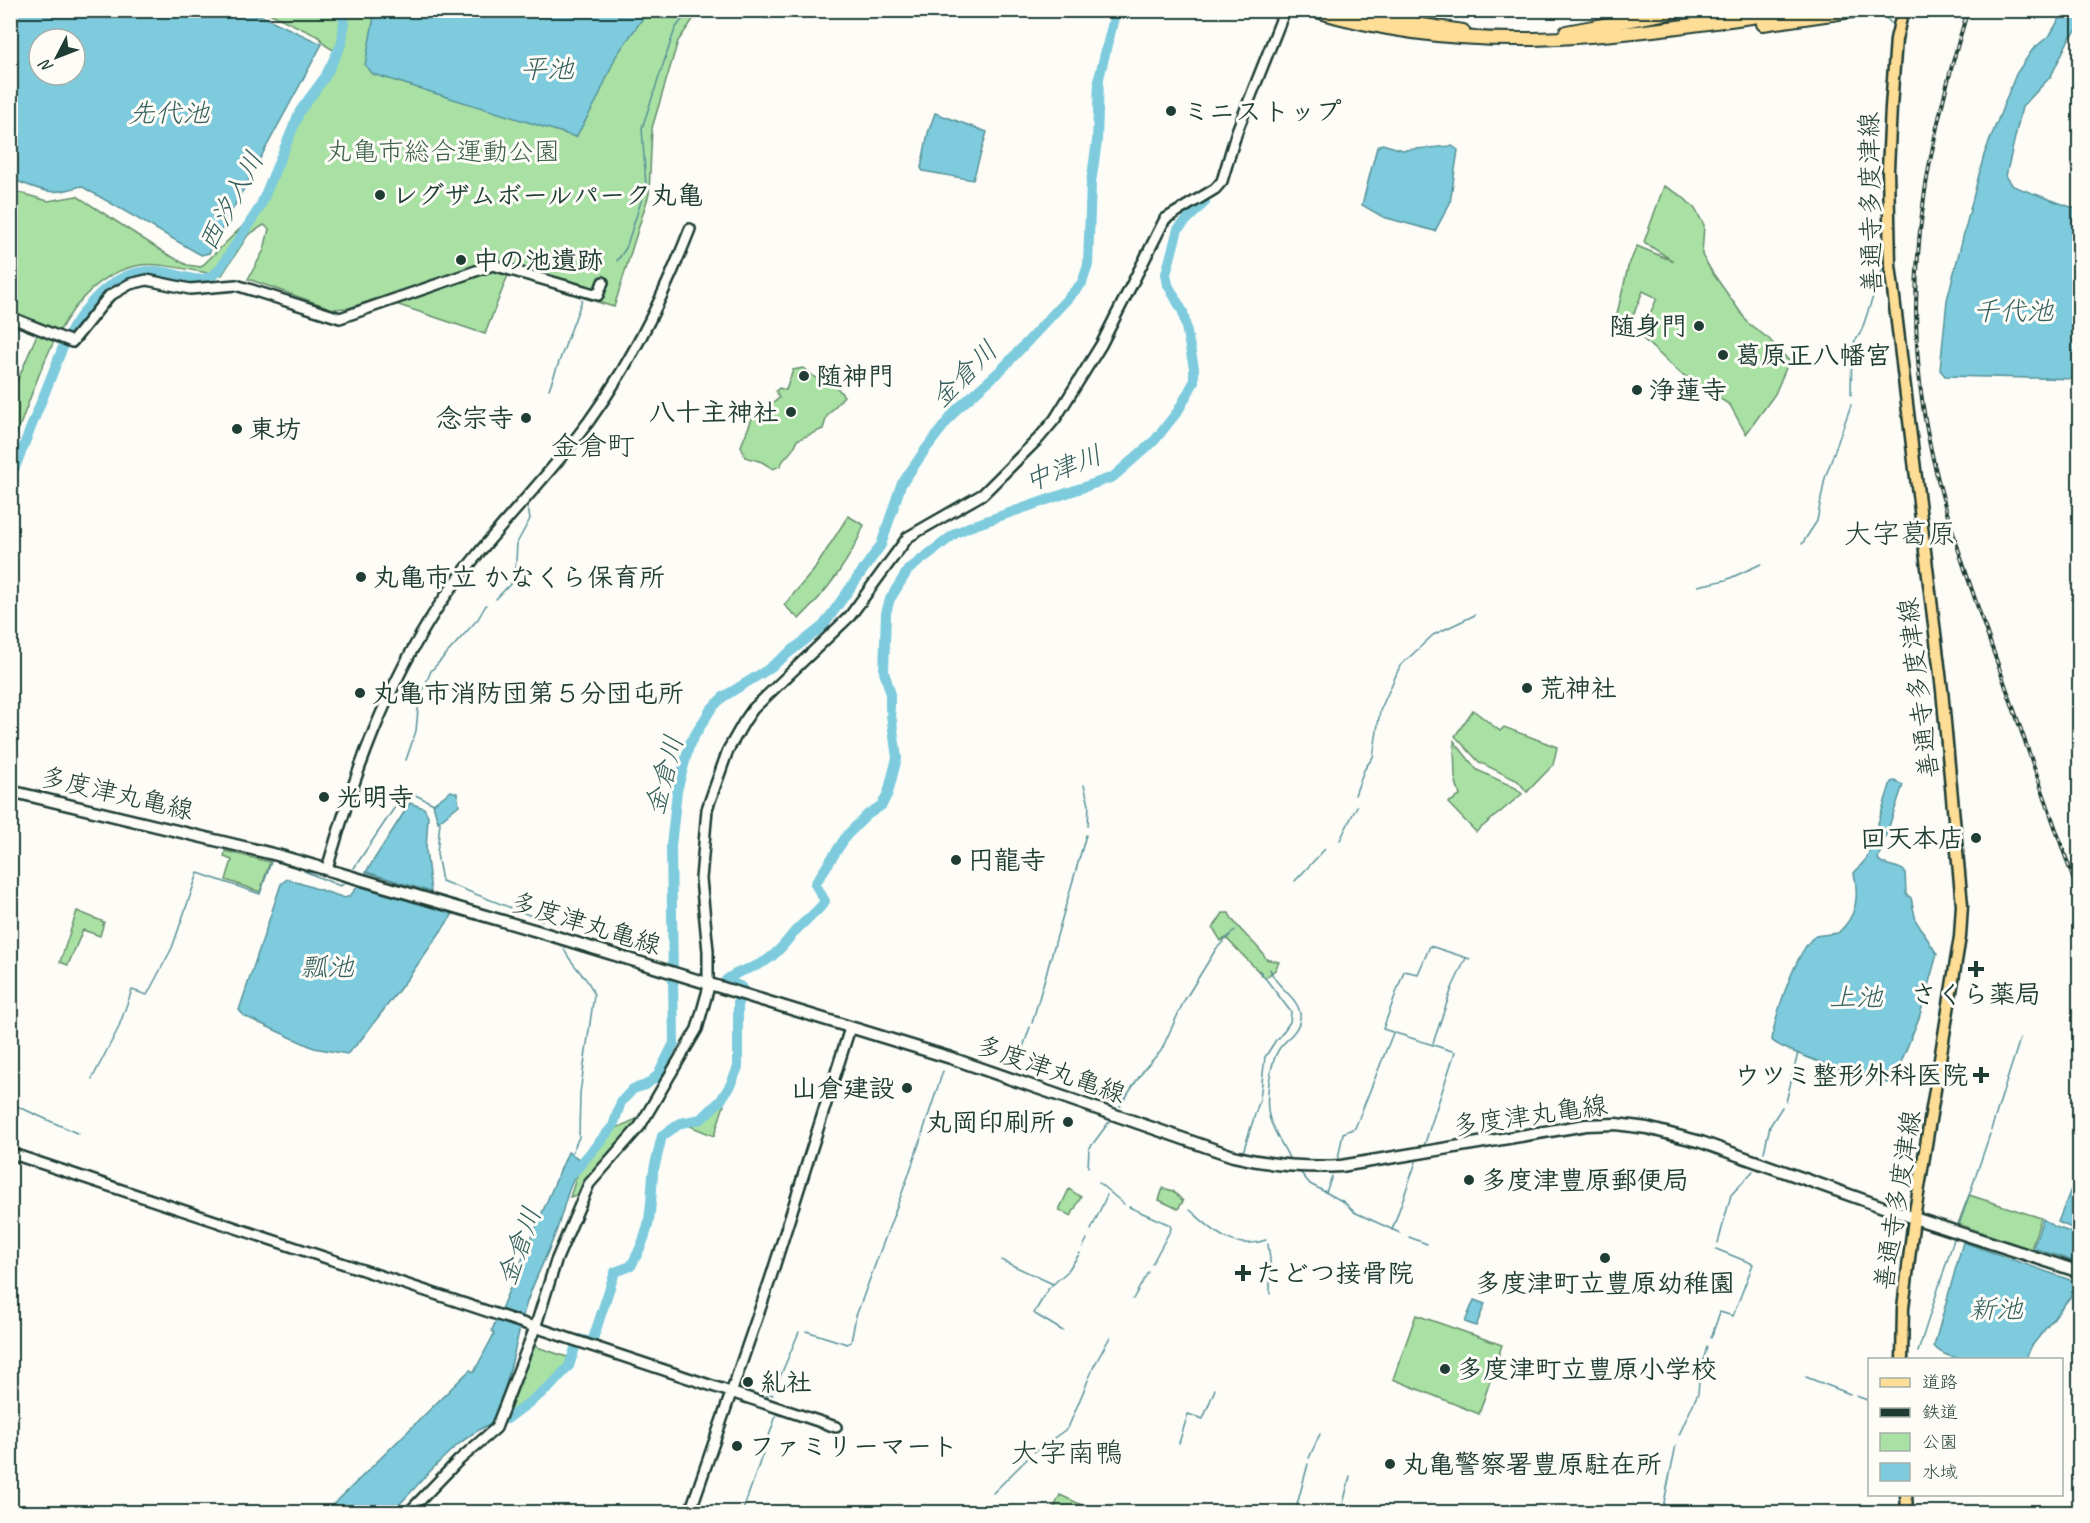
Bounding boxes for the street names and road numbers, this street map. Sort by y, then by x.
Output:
street label: 善通寺多度津線 [1852,112,1889,294]
street label: 善通寺多度津線 [1891,596,1946,780]
street label: 多度津丸亀線 [37,760,197,827]
street label: 多度津丸亀線 [506,885,665,962]
street label: 多度津丸亀線 [972,1028,1130,1110]
street label: 多度津丸亀線 [1451,1088,1610,1143]
street label: 善通寺多度津線 [1867,1108,1928,1293]

